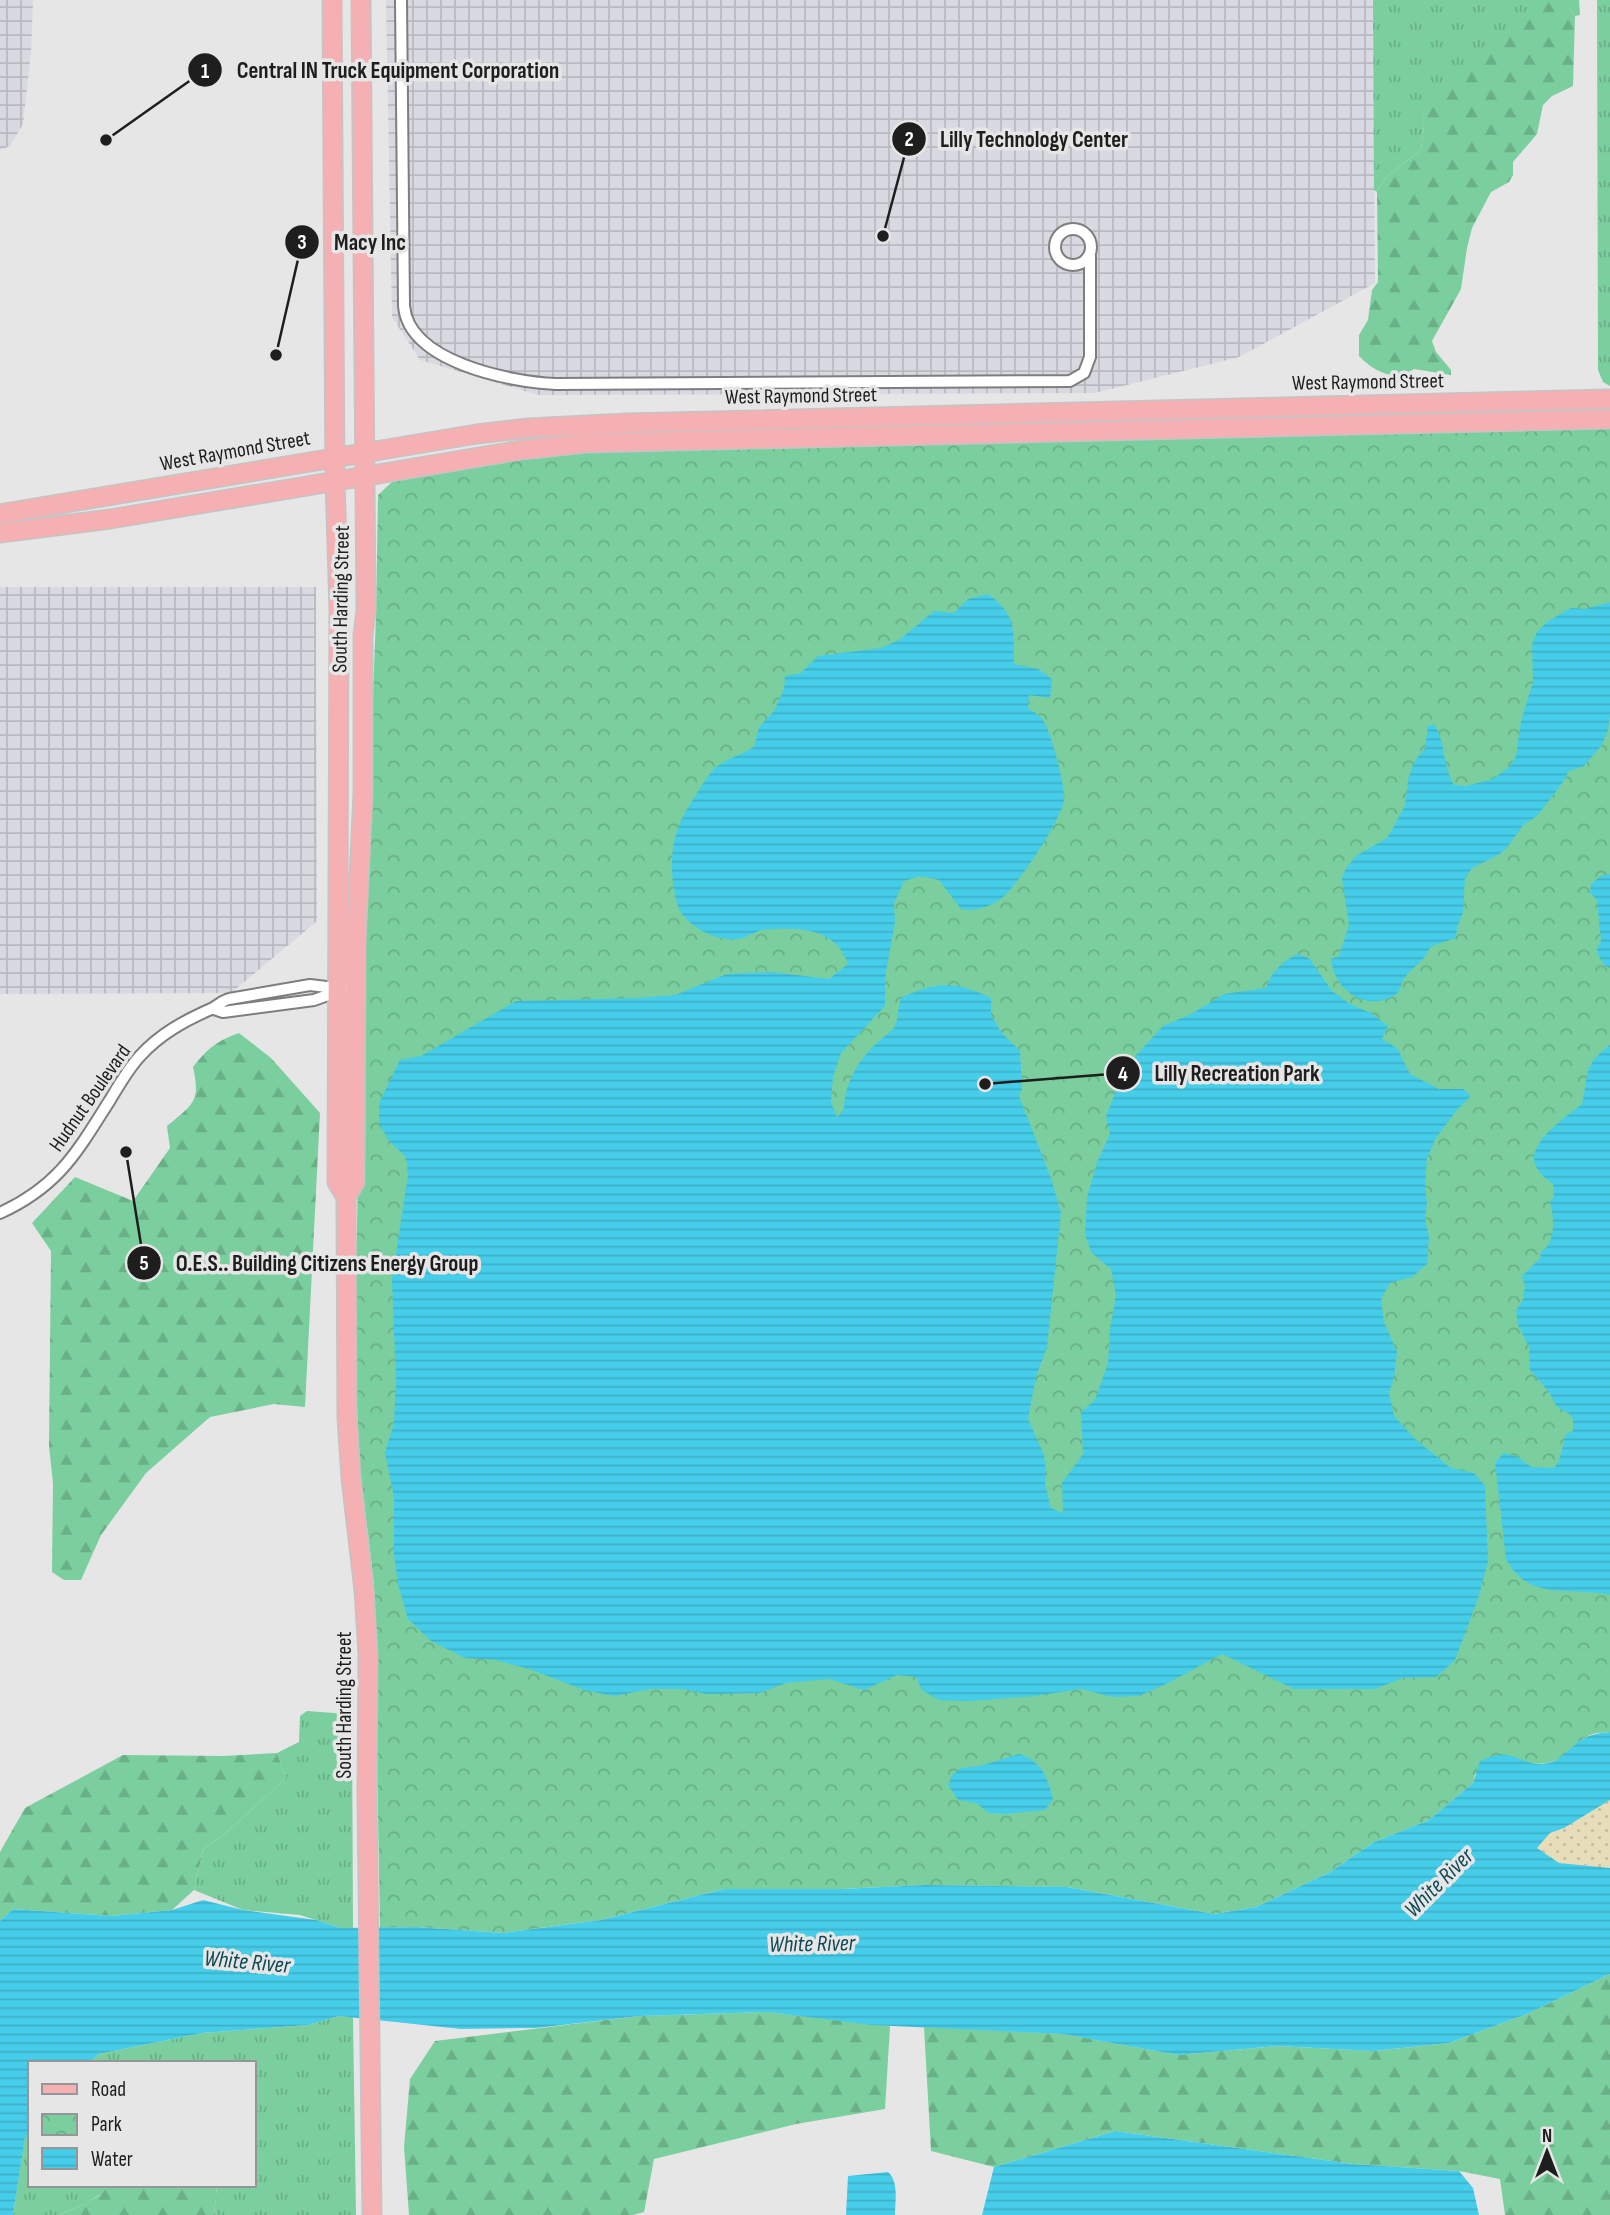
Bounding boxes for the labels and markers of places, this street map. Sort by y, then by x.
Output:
callout: Central IN Truck Equipment Corporation [188,48,573,92]
callout: Lilly Technology Center [891,117,1142,161]
callout: Macy Inc [285,220,420,264]
callout: Lilly Recreation Park [1105,1051,1334,1095]
callout: O.E.S.. Building Citizens Energy Group [127,1241,492,1285]

